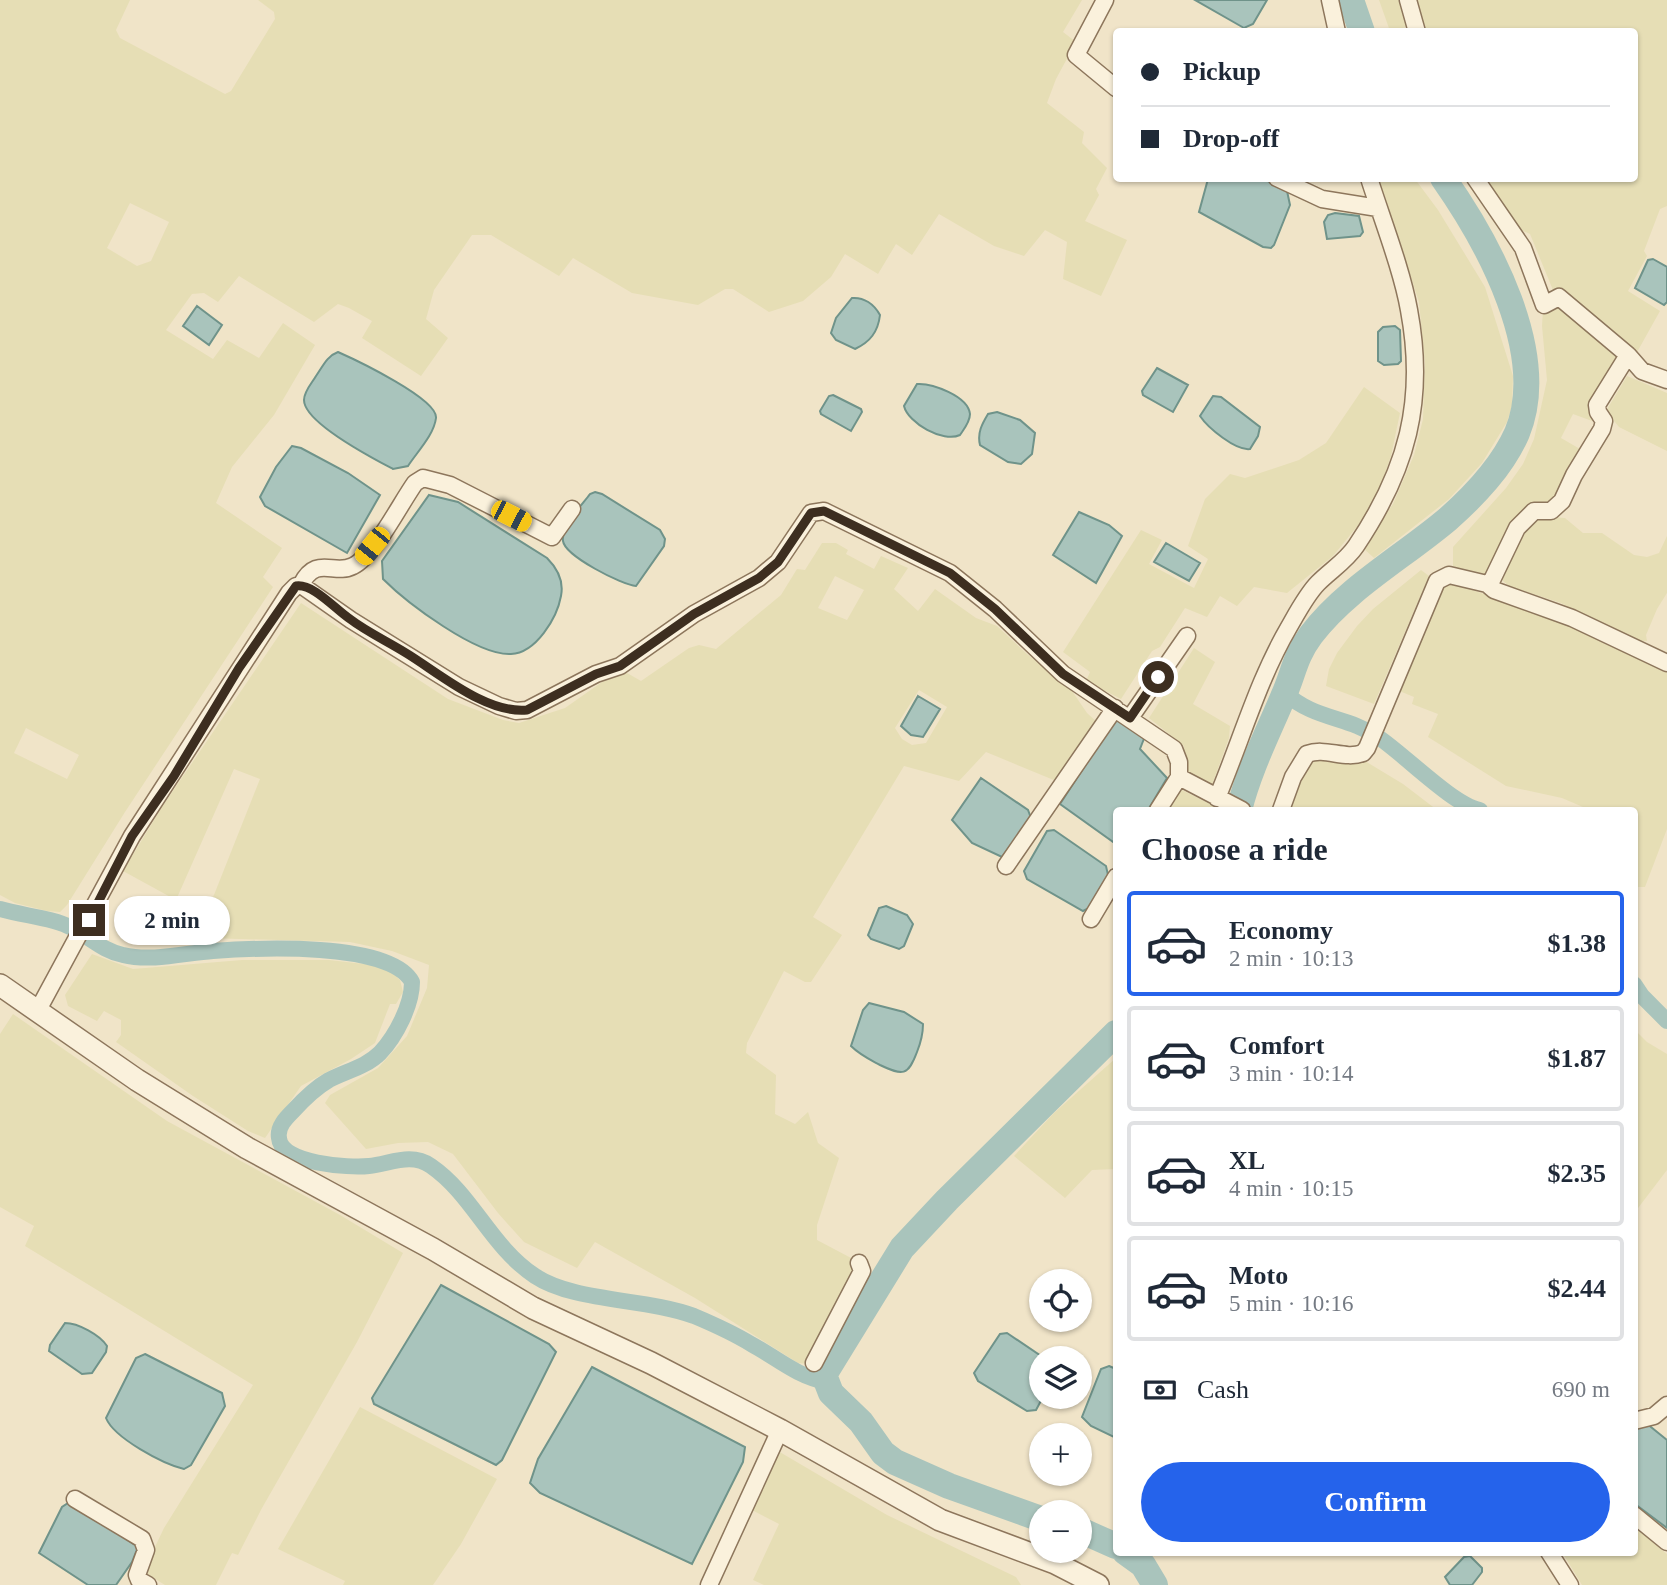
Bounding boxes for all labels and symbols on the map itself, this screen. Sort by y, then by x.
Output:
car [488,497,535,535]
car [351,523,394,569]
route start [1142,661,1174,693]
callout: 2 min [114,895,229,944]
route end [73,904,105,936]

